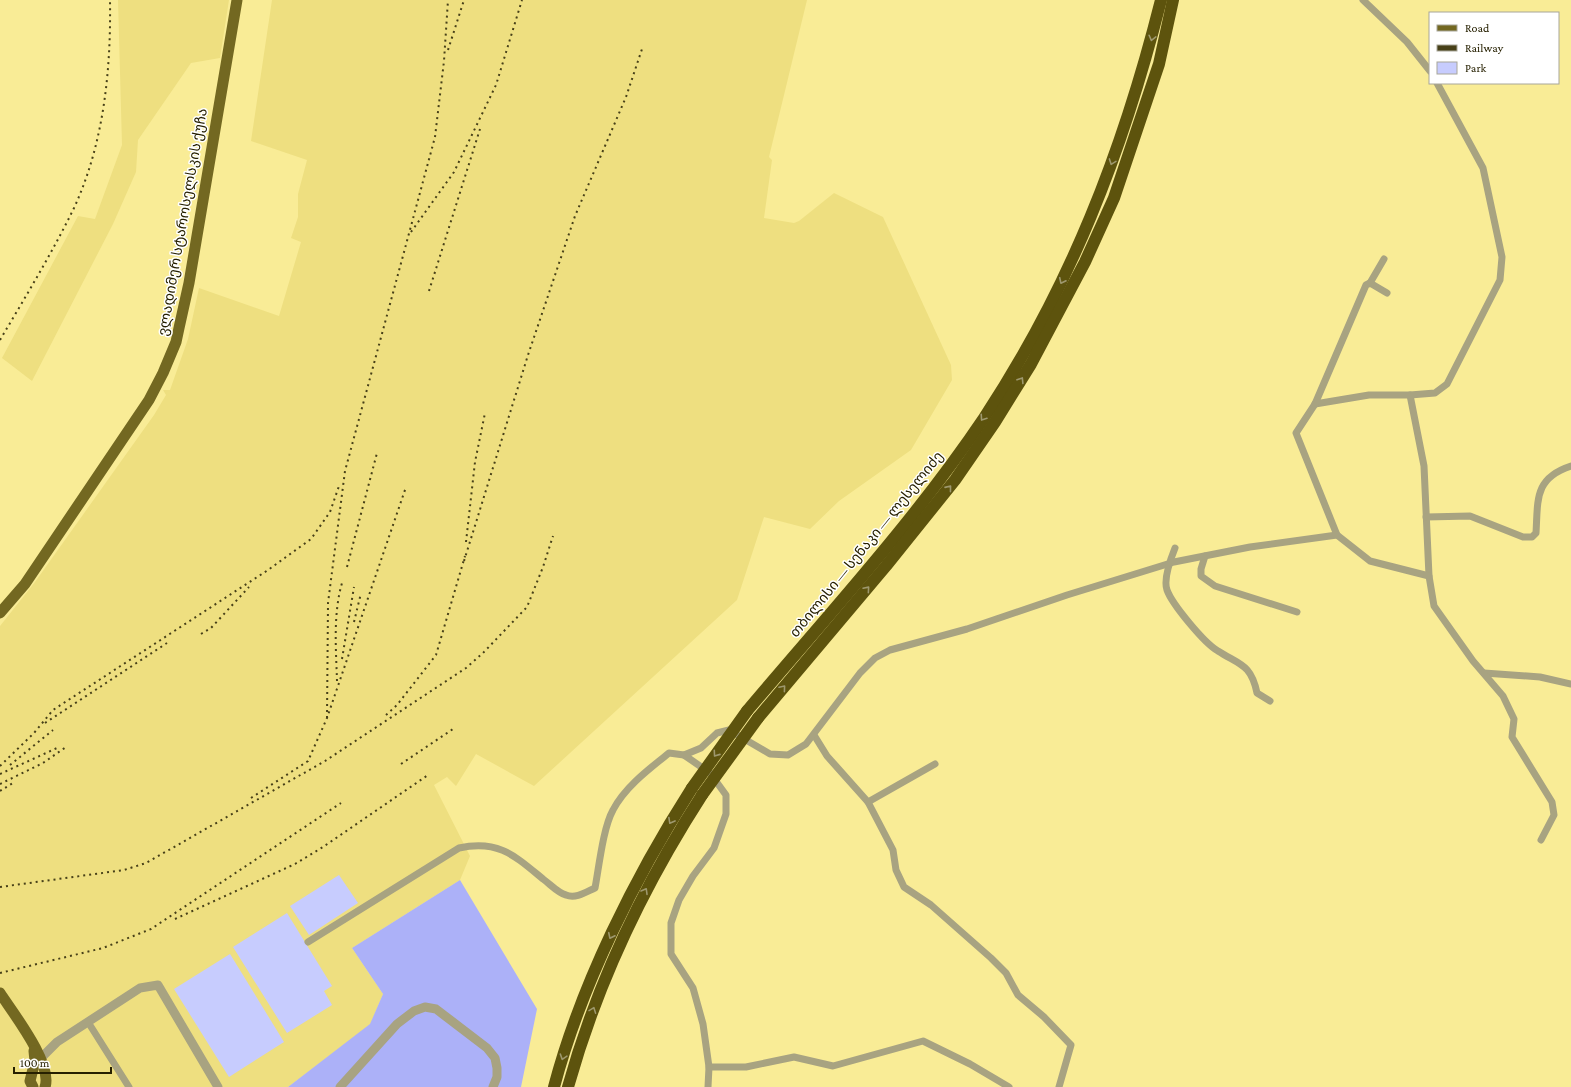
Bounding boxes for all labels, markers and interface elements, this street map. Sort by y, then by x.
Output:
legend [1429,12,1559,84]
text: Road [1465,21,1490,35]
one-way arrow [1148,35,1156,41]
text: Railway [1465,41,1504,55]
text: Park [1465,61,1487,75]
street label: ვლადიმერ სტაროსელსკის ქუჩა [154,107,211,337]
one-way arrow [1109,158,1117,165]
one-way arrow [1059,277,1067,285]
one-way arrow [1016,377,1023,384]
one-way arrow [980,414,988,421]
street label: თბილისი — სენაკი — ლესელიძე [786,448,947,641]
one-way arrow [944,486,951,493]
one-way arrow [862,586,869,594]
one-way arrow [778,686,785,693]
one-way arrow [714,749,721,756]
one-way arrow [669,817,676,824]
one-way arrow [641,888,648,895]
one-way arrow [608,932,616,939]
one-way arrow [589,1007,597,1014]
scale bar [14,1049,111,1075]
one-way arrow [559,1053,568,1060]
text: 100 m [20,1056,50,1070]

